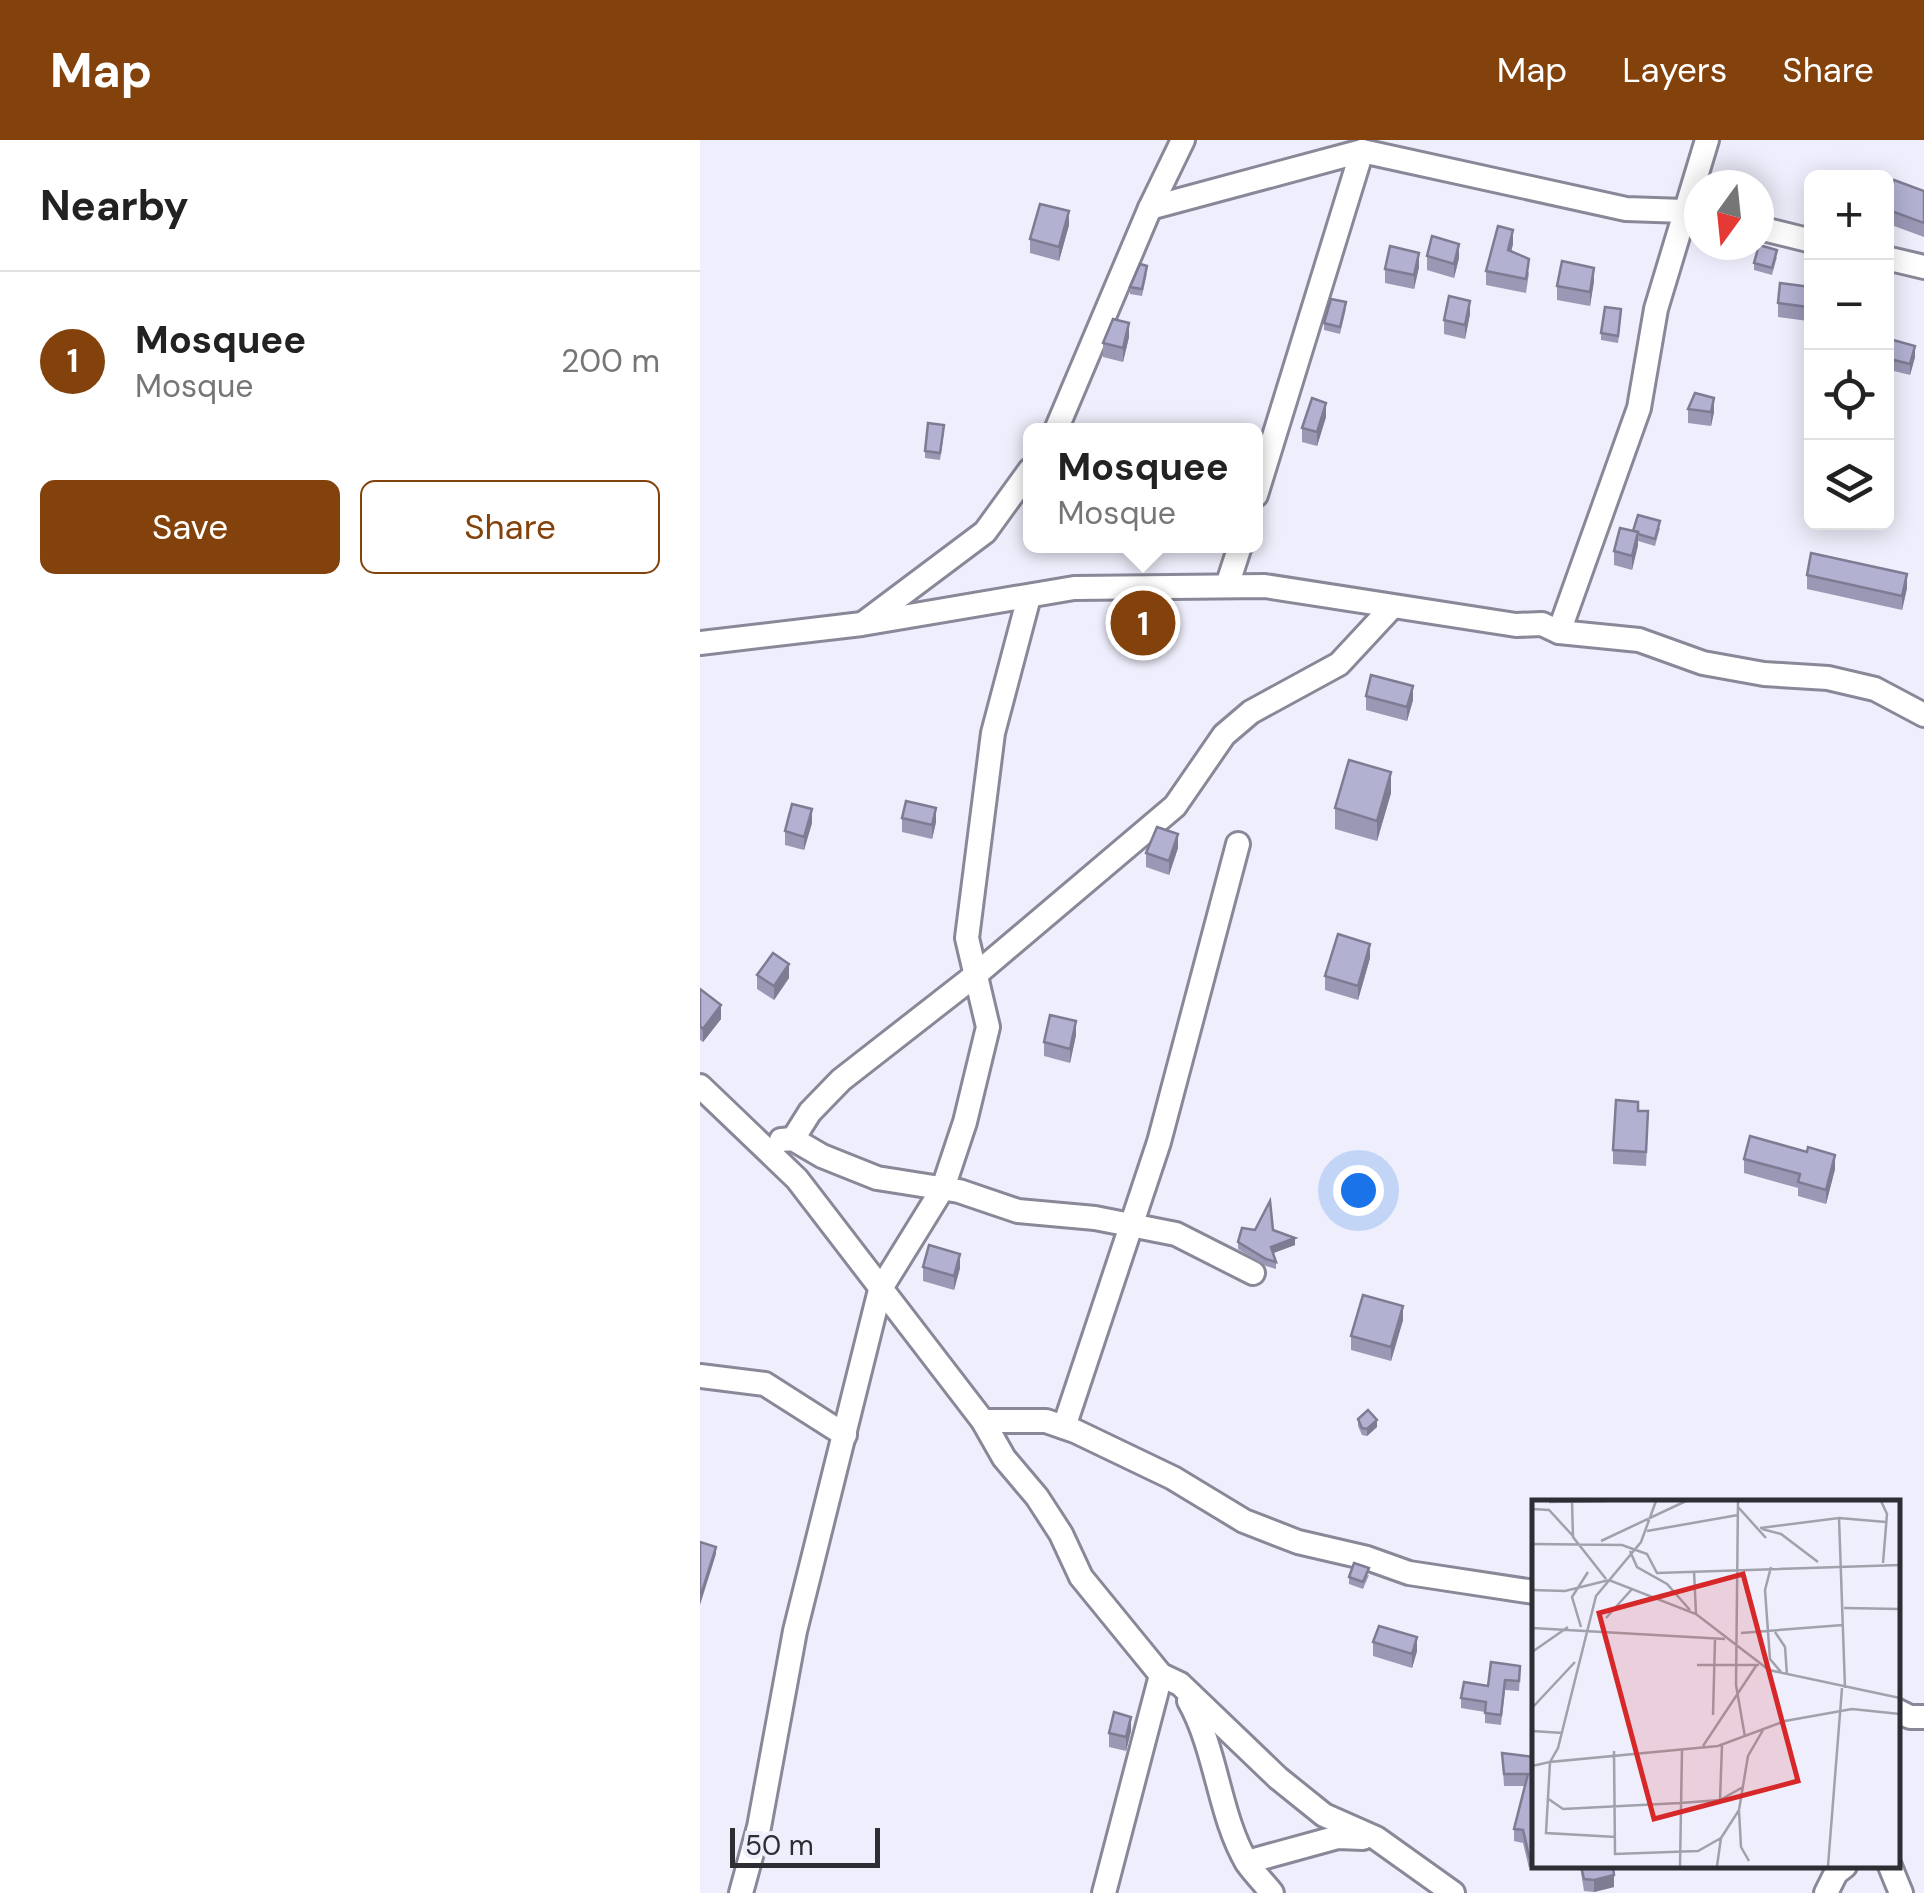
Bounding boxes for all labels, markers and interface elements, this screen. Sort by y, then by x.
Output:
text: Map [50,39,152,102]
text: Map [1497,47,1567,93]
text: Layers [1622,47,1727,93]
text: Share [1782,47,1874,93]
north arrow [1684,170,1774,260]
map controls [1804,170,1894,530]
button: + [1804,170,1894,260]
text: Nearby [40,178,189,233]
button: − [1804,260,1894,350]
text: Mosquee [135,315,306,365]
text: 1 [67,340,78,382]
text: 200 m [561,340,660,382]
button: locate [1804,350,1894,440]
text: Mosque [135,365,254,407]
popup [1023,423,1263,553]
button: layers [1804,440,1894,530]
text: Mosquee [1057,442,1229,492]
button: Save [40,480,340,574]
button: Share [360,480,660,574]
text: Mosque [1057,492,1176,534]
pin: 1 [1110,586,1176,660]
your location [1333,1165,1384,1216]
inset map [1532,1500,1899,1868]
scale bar [730,1823,880,1868]
text: 50 m [745,1827,814,1864]

